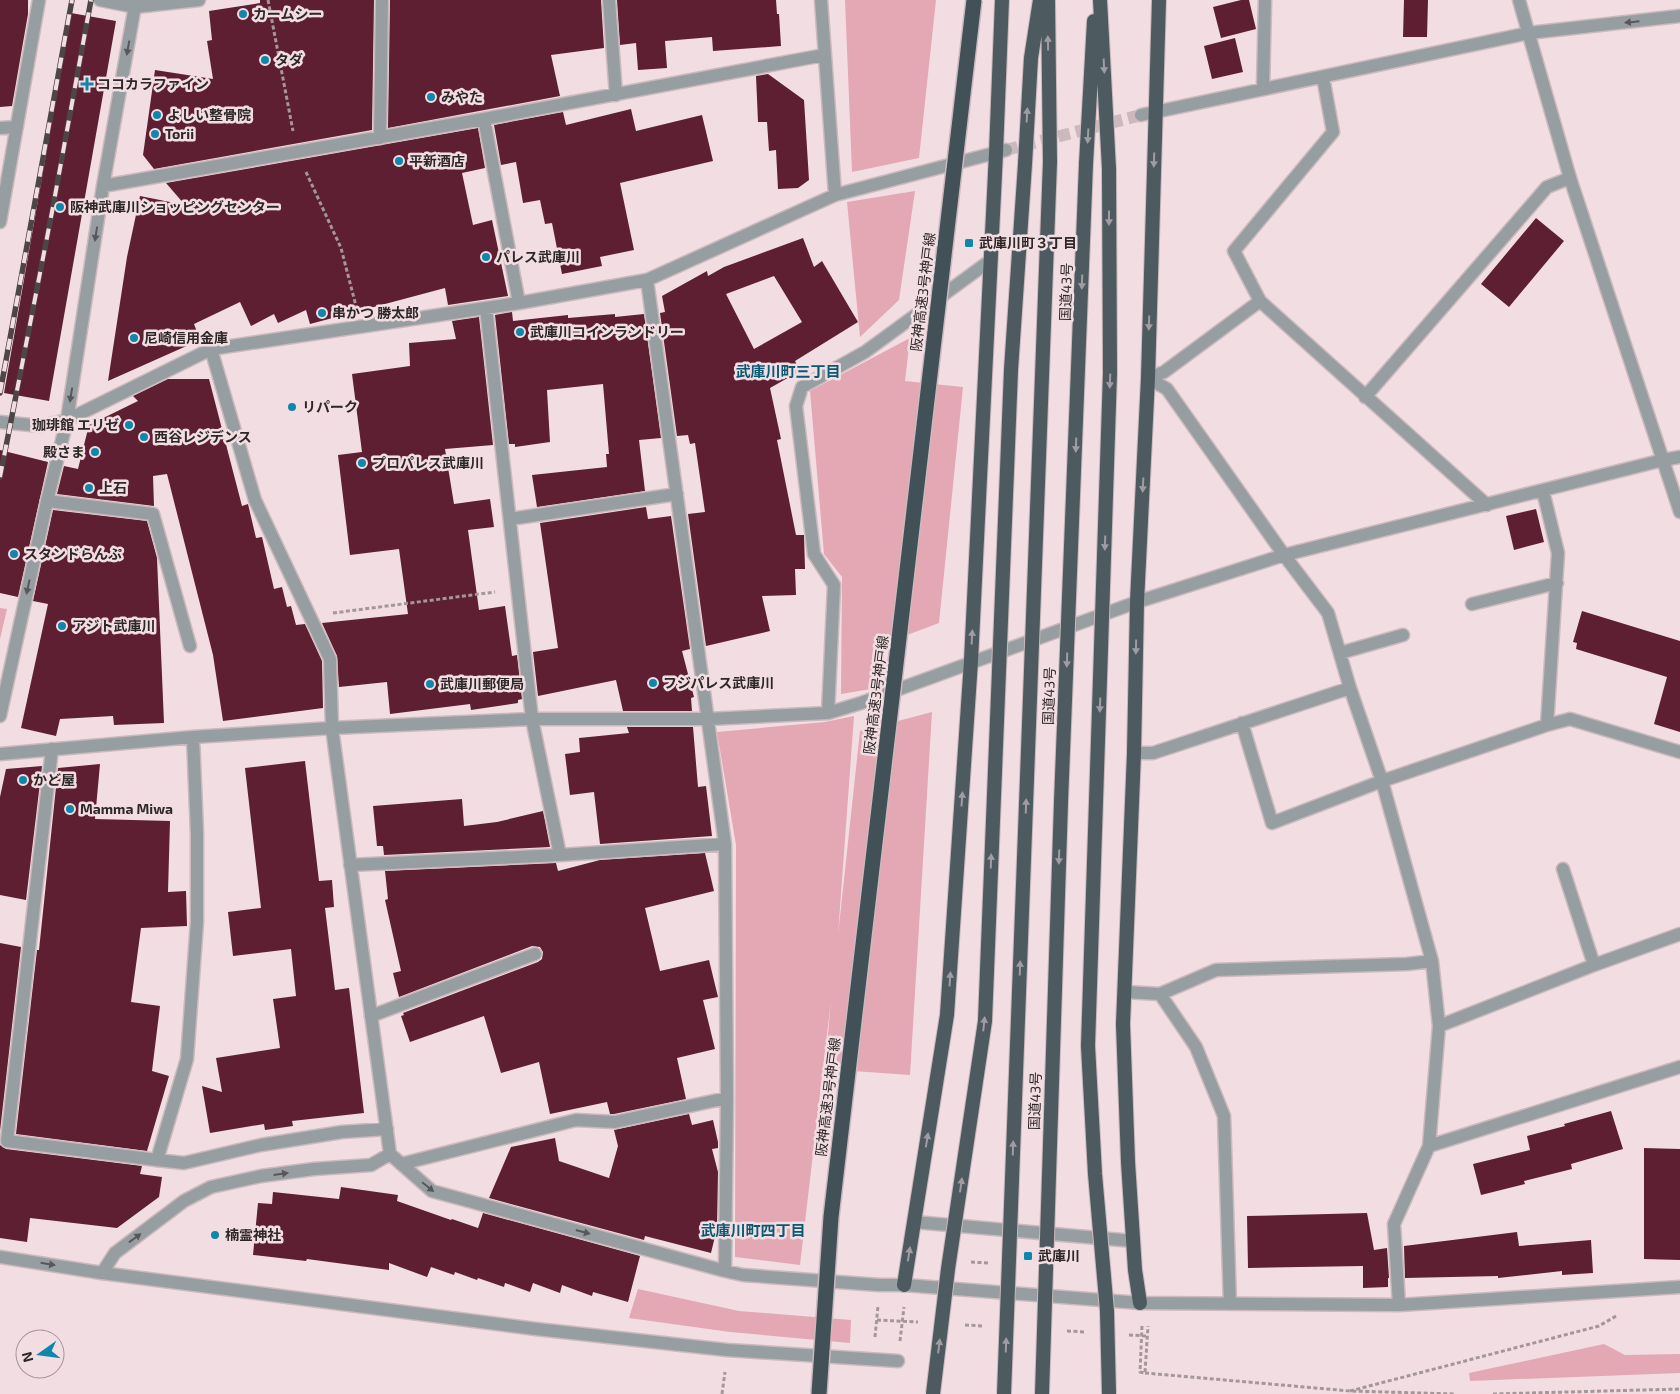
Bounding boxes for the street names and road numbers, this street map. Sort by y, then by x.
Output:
street label: 阪神高速3号神戸線 [907,231,938,352]
street label: 国道43号 [1056,263,1075,321]
street label: 阪神高速3号神戸線 [860,634,891,755]
street label: 国道43号 [1039,667,1058,725]
street label: 阪神高速3号神戸線 [812,1036,843,1157]
street label: 国道43号 [1025,1072,1044,1130]

